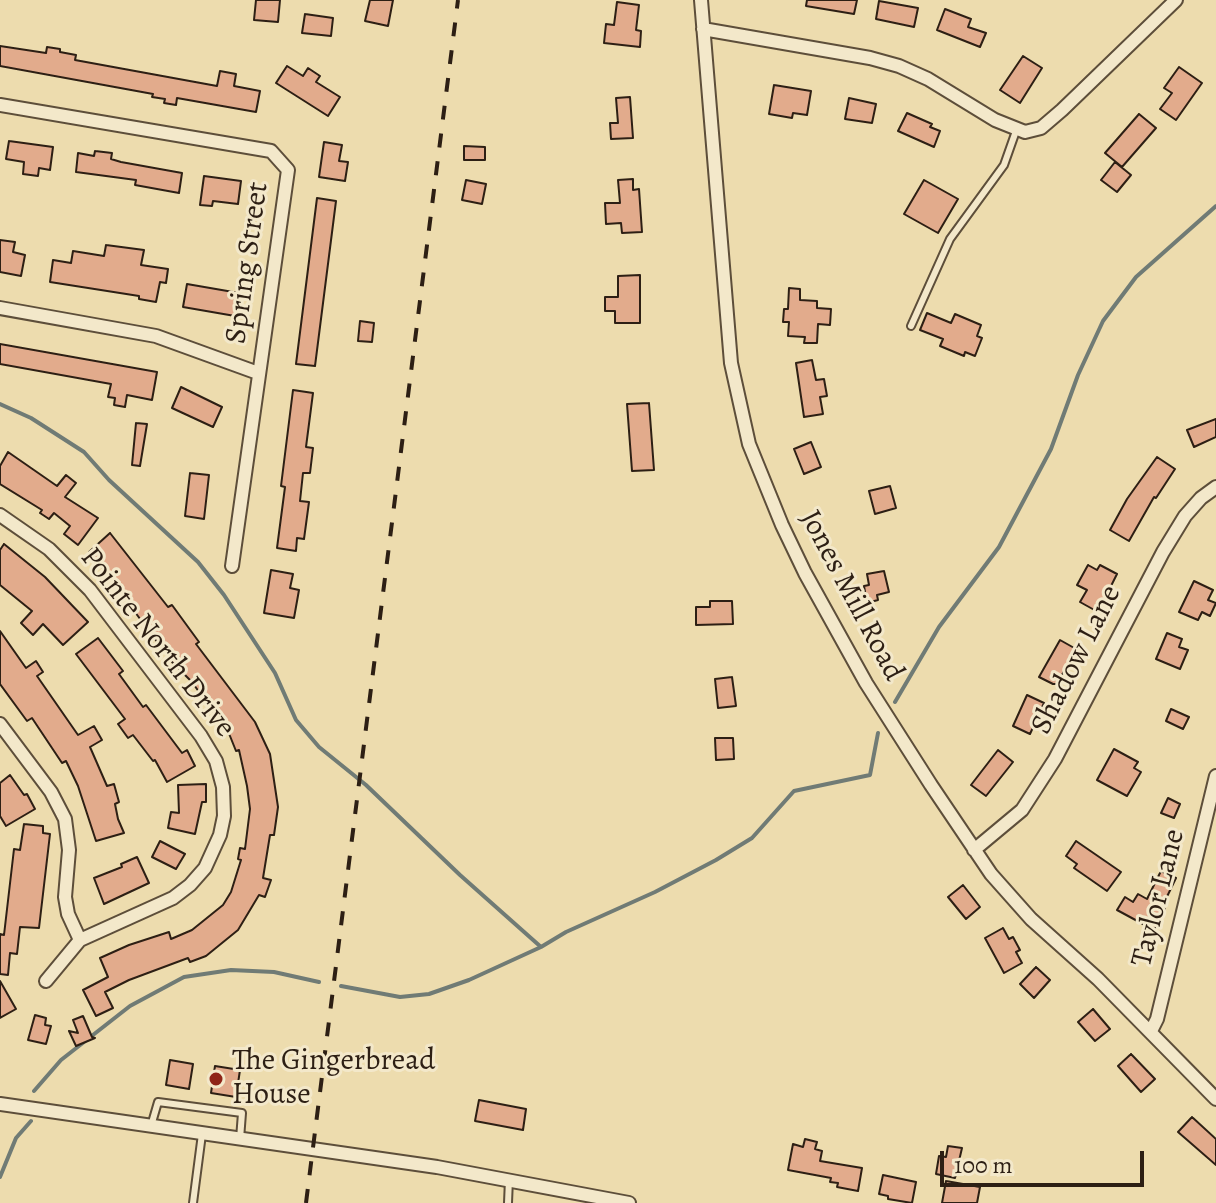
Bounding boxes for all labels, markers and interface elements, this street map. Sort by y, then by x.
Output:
street label: Spring Street [219,180,277,346]
street label: Jones Mill Road [791,505,911,687]
street label: Pointe North Drive [72,541,242,745]
street label: Shadow Lane [1024,580,1130,740]
street label: Taylor Lane [1125,826,1193,970]
place label: The Gingerbread House [232,1044,435,1114]
marker: The Gingerbread House [207,1070,225,1088]
scale bar [944,1135,1148,1185]
text: 100 m [954,1149,1013,1181]

